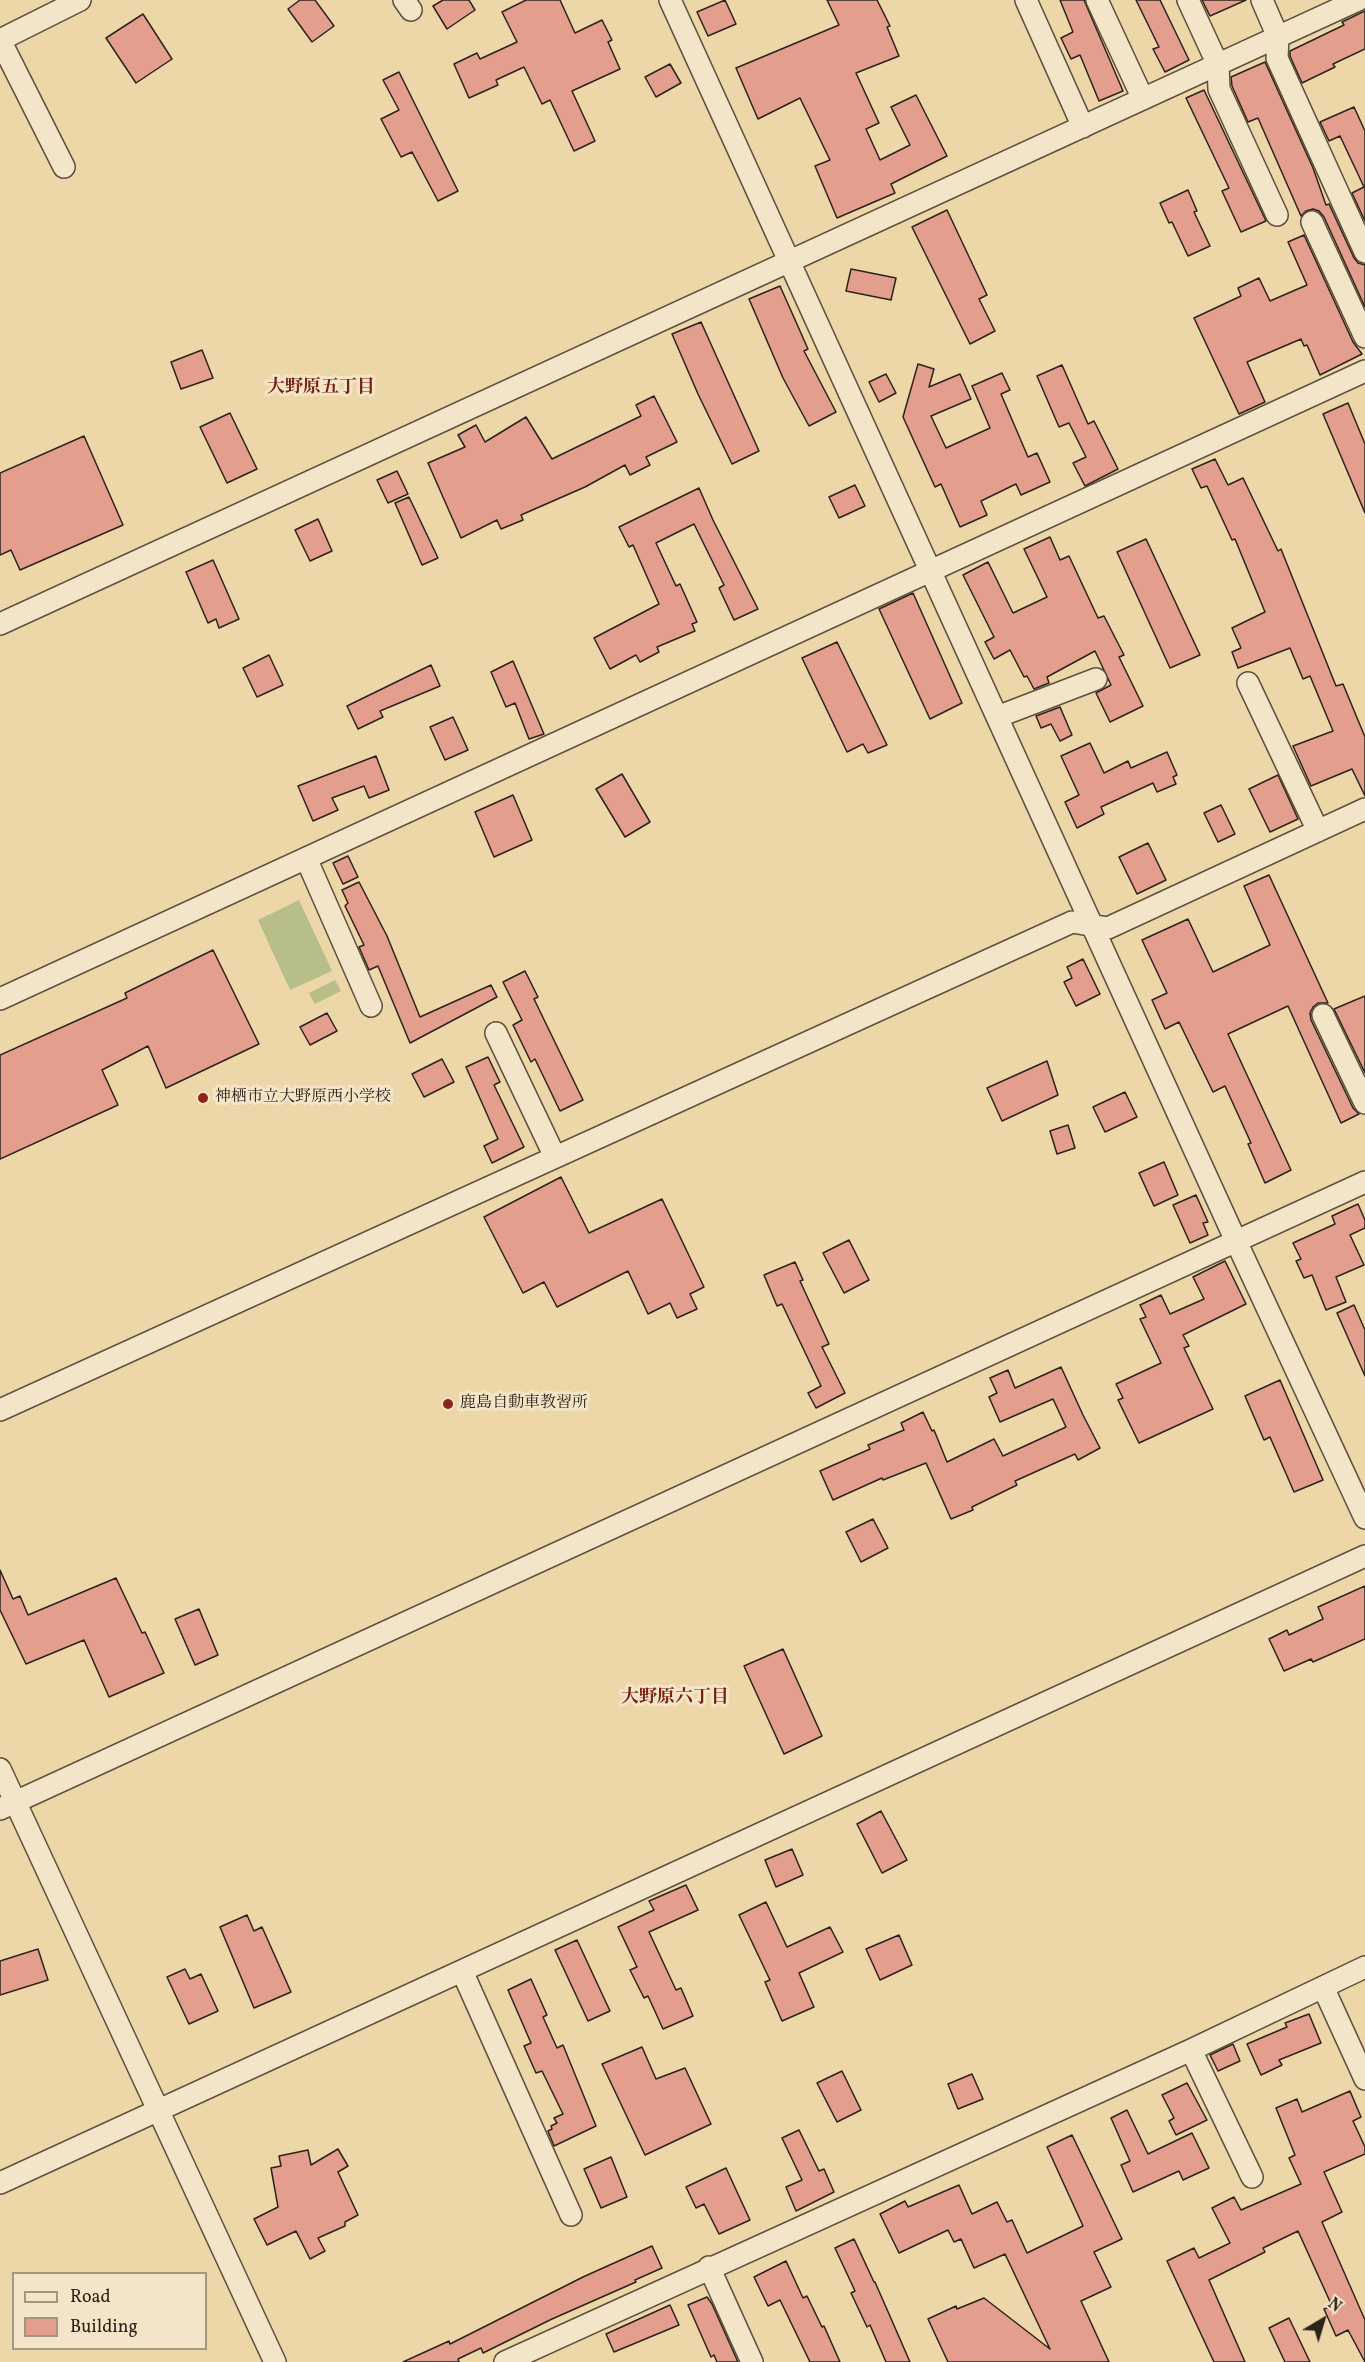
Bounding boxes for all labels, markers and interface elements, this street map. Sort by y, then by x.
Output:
district label: 大野原五丁目 [267,378,375,400]
place label: 神栖市立大野原西小学校 [215,1088,391,1108]
marker: 神栖市立大野原西小学校 [196,1091,210,1105]
place label: 鹿島自動車教習所 [460,1394,588,1414]
marker: 鹿島自動車教習所 [441,1397,455,1411]
district label: 大野原六丁目 [621,1688,729,1710]
legend [12,2272,207,2350]
text: Road [70,2285,111,2310]
north arrow [1293,2290,1353,2350]
text: N [1323,2294,1345,2318]
text: Building [70,2315,138,2340]

